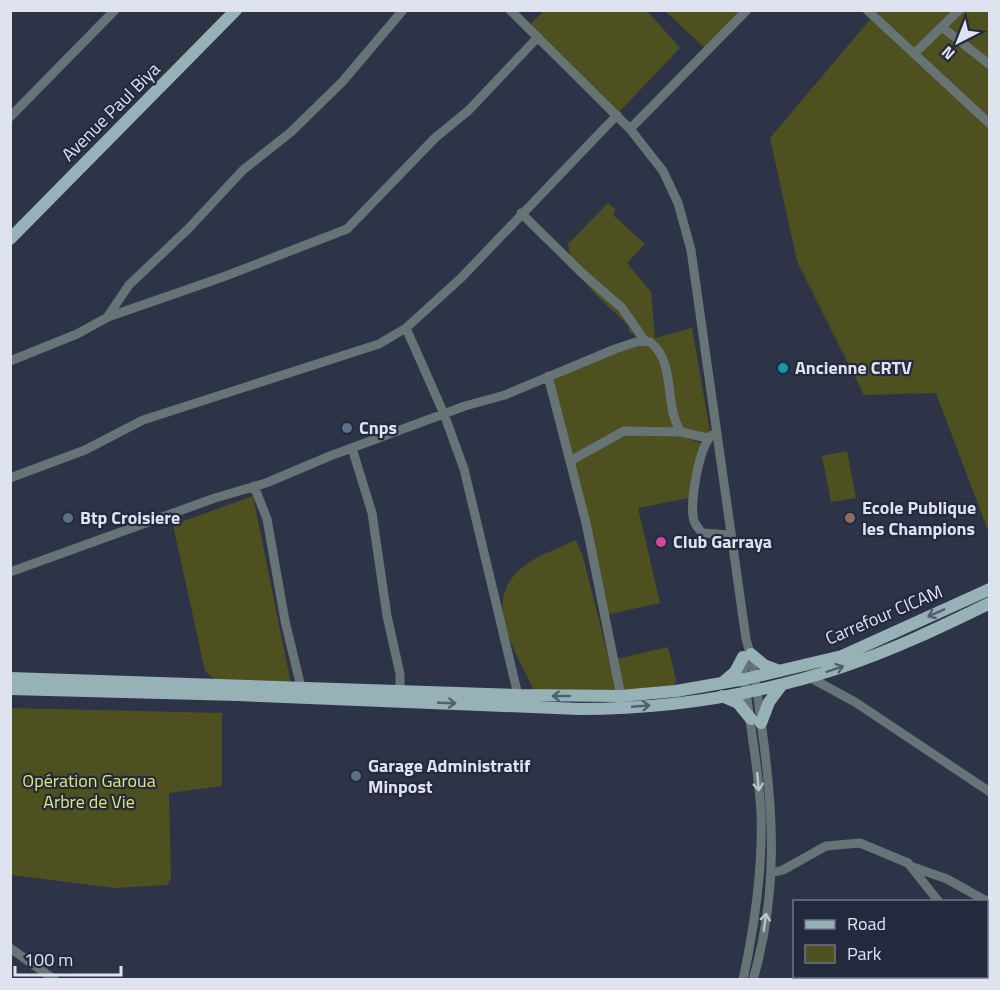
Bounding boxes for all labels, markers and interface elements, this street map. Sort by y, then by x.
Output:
north arrow [928,12,988,72]
text: N [936,41,960,66]
street label: Avenue Paul Biya [55,56,166,167]
place label: Ancienne CRTV [795,354,912,381]
marker: Ancienne CRTV [776,361,790,375]
place label: Cnps [359,414,397,441]
marker: Cnps [340,421,354,435]
place label: Ecole Publique les Champions [862,494,976,542]
place label: Btp Croisiere [80,504,180,531]
marker: Btp Croisiere [61,511,75,525]
marker: Ecole Publique les Champions [843,511,857,525]
place label: Club Garraya [673,528,772,555]
marker: Club Garraya [654,535,668,549]
street label: Carrefour CICAM [821,578,947,651]
one-way arrow [928,608,946,620]
one-way arrow [825,663,844,674]
one-way arrow [552,690,572,701]
one-way arrow [436,698,456,709]
one-way arrow [631,700,651,711]
place label: Garage Administratif Minpost [368,752,531,800]
park label: Opération Garoua Arbre de Vie [22,767,156,815]
marker: Garage Administratif Minpost [349,769,363,783]
one-way arrow [753,771,764,791]
legend [793,900,988,978]
text: Road [847,910,886,937]
one-way arrow [760,913,771,933]
scale bar [15,939,122,977]
text: Park [847,940,882,967]
text: 100 m [24,946,73,973]

